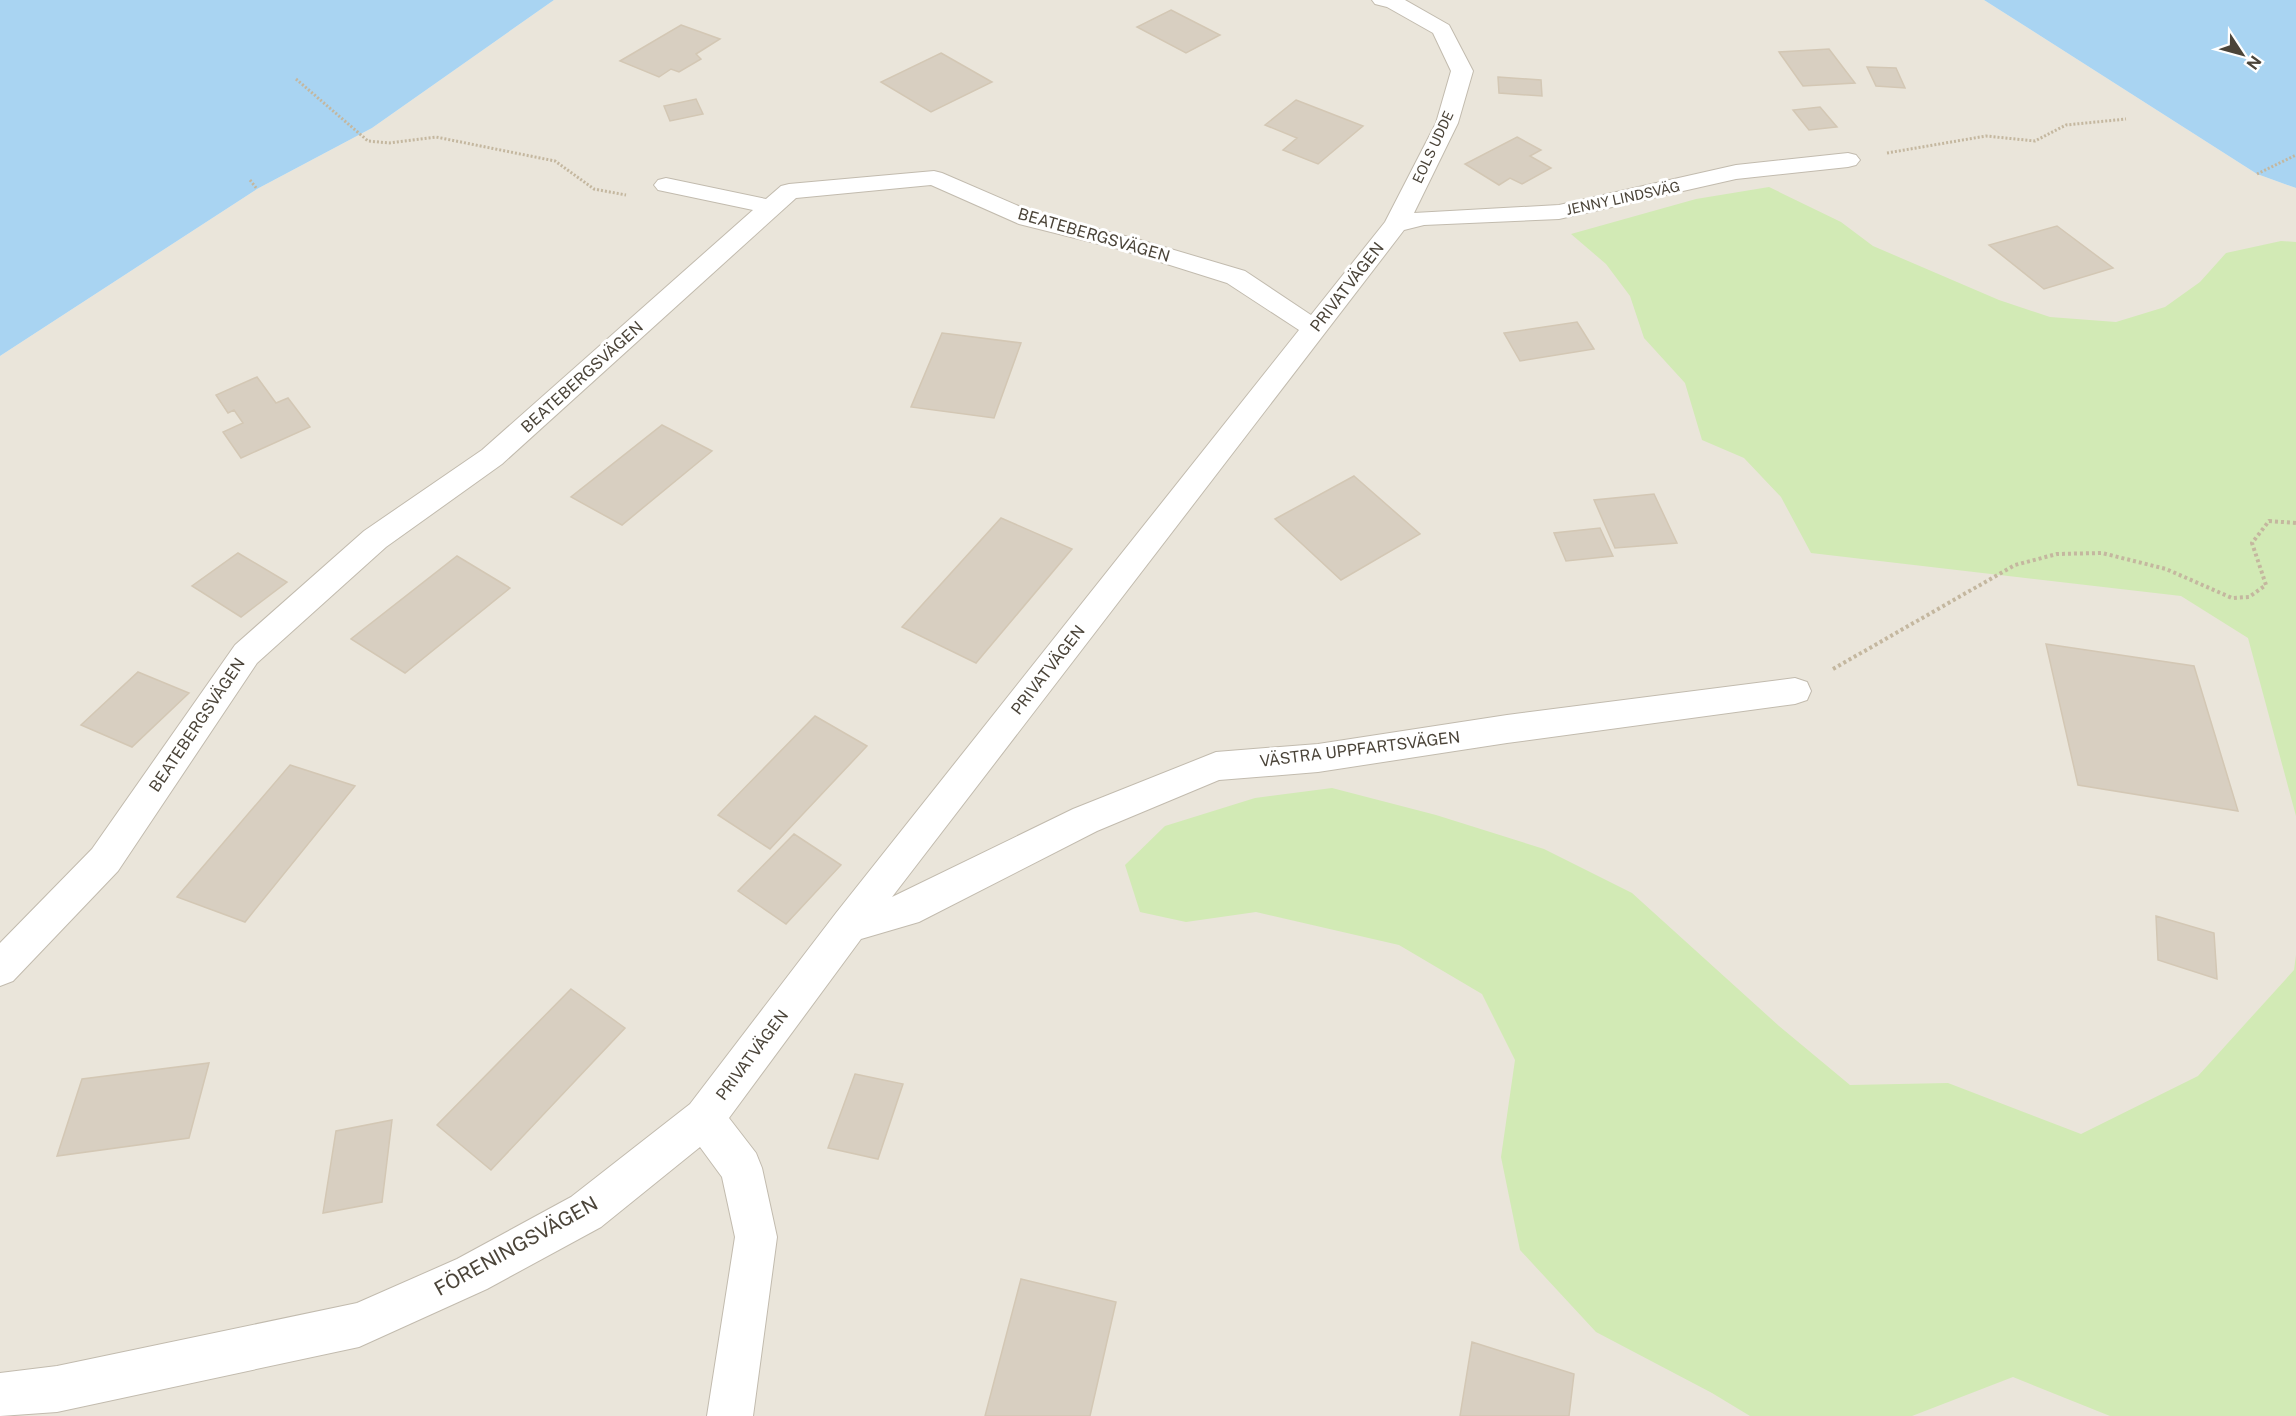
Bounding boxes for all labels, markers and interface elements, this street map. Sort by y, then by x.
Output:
north arrow [2212,24,2272,84]
text: N [2242,52,2265,73]
street label: EOLS UDDE [1409,108,1457,186]
street label: JENNY LINDSVÄG [1564,176,1681,218]
street label: BEATEBERGSVÄGEN [1016,203,1173,266]
street label: PRIVATVÄGEN [1305,238,1388,335]
street label: BEATEBERGSVÄGEN [517,317,647,437]
street label: PRIVATVÄGEN [1006,621,1089,718]
street label: BEATEBERGSVÄGEN [144,654,249,796]
street label: VÄSTRA UPPFARTSVÄGEN [1259,726,1461,771]
street label: PRIVATVÄGEN [711,1006,792,1104]
street label: FÖRENINGSVÄGEN [430,1190,602,1301]

